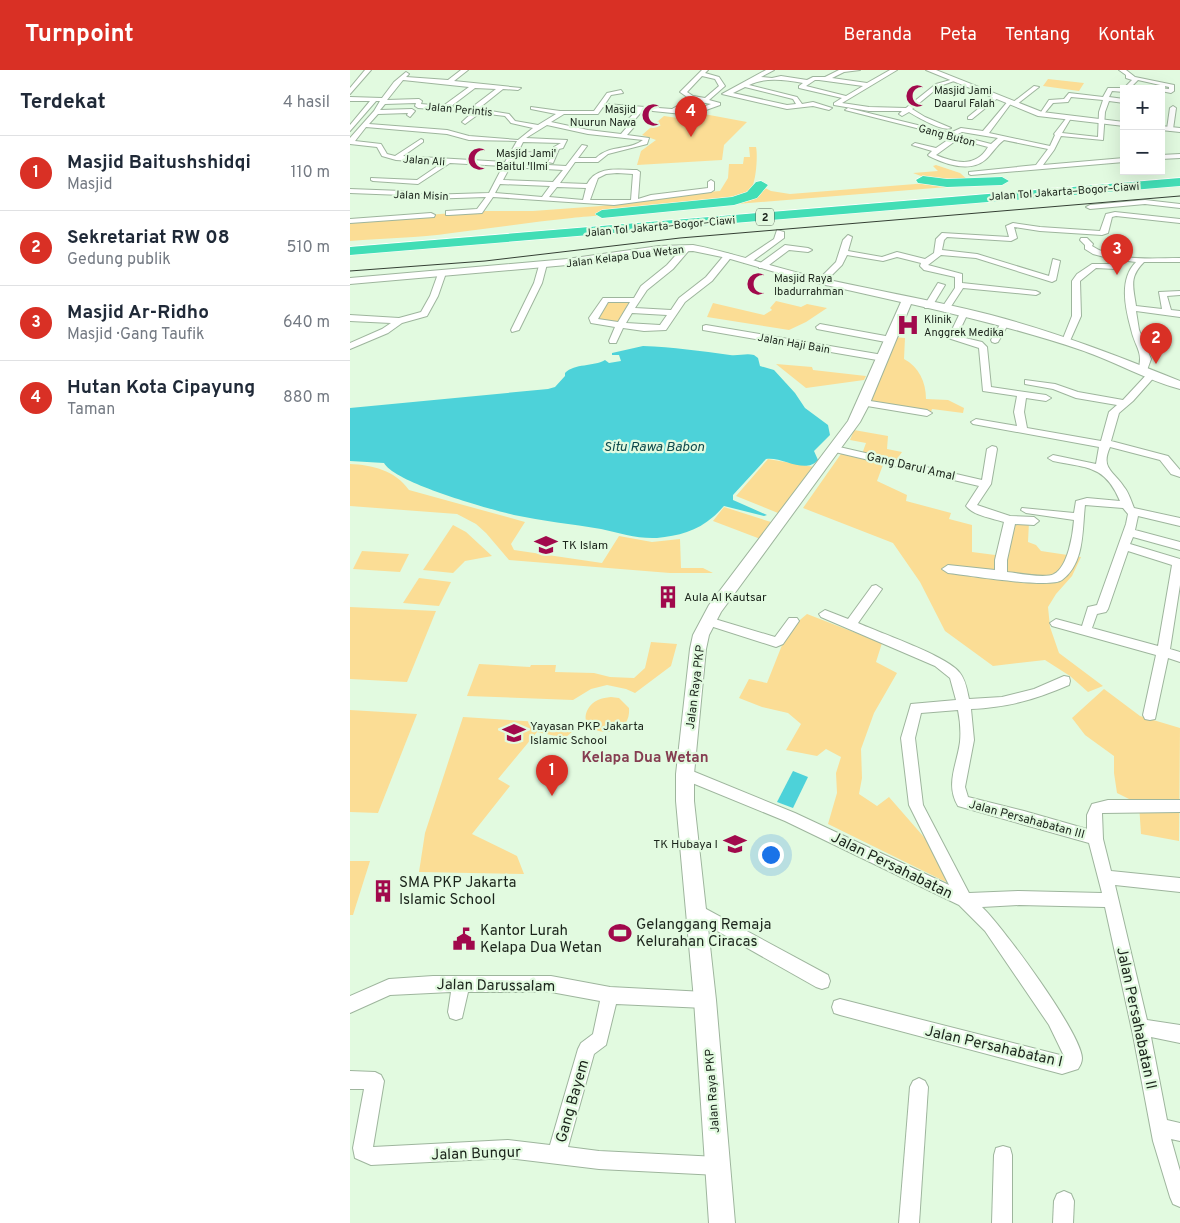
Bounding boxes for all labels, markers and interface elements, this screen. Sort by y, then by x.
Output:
text: Turnpoint [25,20,134,50]
text: Beranda [843,24,912,47]
text: Peta [940,24,977,47]
text: Tentang [1005,24,1070,47]
text: Kontak [1098,24,1155,47]
mosque icon: Masjid Jami Daarul Falah [904,83,930,109]
place label: Masjid Jami Daarul Falah [934,84,995,111]
map controls [1120,85,1165,175]
button: + [1120,85,1165,130]
text: Terdekat [20,89,106,116]
text: 4 hasil [283,93,330,113]
pin: 4 [675,96,707,137]
street label: Jalan Perintis [425,100,493,120]
mosque icon: Masjid Nuurun Nawa [640,102,666,128]
place label: Masjid Nuurun Nawa [570,103,636,130]
street label: Gang Buton [917,122,977,150]
button: − [1120,130,1165,175]
mosque icon: Masjid Jami' Baitul 'Ilmi [466,146,492,172]
place label: Masjid Jami' Baitul 'Ilmi [496,147,556,174]
text: Masjid Baitushshidqi [67,151,251,175]
street label: Jalan Ali [402,153,445,169]
text: 1 [33,163,39,183]
text: 110 m [290,163,330,183]
text: Masjid [67,175,112,195]
street label: Jalan Tol Jakarta–Bogor–Ciawi [988,180,1140,204]
street label: Jalan Misin [393,188,449,204]
road number: 2 [756,208,774,226]
street label: Jalan Tol Jakarta–Bogor–Ciawi [584,213,736,241]
text: Sekretariat RW 08 [67,226,230,250]
pin: 3 [1101,234,1133,275]
text: 2 [31,238,41,258]
text: 510 m [287,238,330,258]
street label: Jalan Kelapa Dua Wetan [565,243,685,271]
text: Gedung publik [67,250,171,270]
mosque icon: Masjid Raya Ibadurrahman [745,271,771,297]
place label: Masjid Raya Ibadurrahman [774,272,844,299]
text: Masjid Ar-Ridho [67,301,209,325]
hospital icon: Klinik Anggrek Medika [895,312,921,338]
text: 3 [31,313,41,333]
text: 640 m [283,313,330,333]
place label: Klinik Anggrek Medika [924,313,1004,340]
pin: 2 [1140,323,1172,364]
text: Masjid · Gang Taufik [67,325,205,345]
street label: Jalan Haji Bain [757,331,831,357]
text: Hutan Kota Cipayung [67,376,255,400]
text: 4 [31,388,41,408]
text: 880 m [283,388,330,408]
text: Taman [67,400,115,420]
water label: Situ Rawa Babon [604,439,705,456]
street label: Gang Darul Amal [865,449,957,485]
school or university icon: TK Islam [533,532,559,558]
place label: TK Islam [562,538,608,554]
building icon: Aula Al Kautsar [655,584,681,610]
place label: Aula Al Kautsar [684,590,767,606]
street label: Jalan Raya PKP [683,644,709,730]
place label: Yayasan PKP Jakarta Islamic School [530,719,644,749]
school or university icon: Yayasan PKP Jakarta Islamic School [501,720,527,746]
district label: Kelapa Dua Wetan [581,749,709,768]
pin: 1 [536,755,568,796]
street label: Jalan Persahabatan III [967,797,1086,843]
street label: Jalan Persahabatan [827,829,955,904]
school or university icon: TK Hubaya I [722,831,748,857]
place label: TK Hubaya I [653,837,718,853]
your location [758,842,784,868]
place label: SMA PKP Jakarta Islamic School [399,874,516,910]
building icon: SMA PKP Jakarta Islamic School [370,878,396,904]
place label: Gelanggang Remaja Kelurahan Ciracas [636,916,771,952]
sports icon: Gelanggang Remaja Kelurahan Ciracas [607,920,633,946]
place label: Kantor Lurah Kelapa Dua Wetan [480,922,602,958]
public building icon: Kantor Lurah Kelapa Dua Wetan [451,926,477,952]
street label: Jalan Persahabatan II [1111,945,1160,1091]
street label: Jalan Darussalam [436,976,556,997]
street label: Jalan Persahabatan I [923,1022,1064,1073]
street label: Jalan Raya PKP [702,1048,724,1134]
street label: Gang Bayem [553,1058,594,1145]
street label: Jalan Bungur [431,1143,521,1166]

